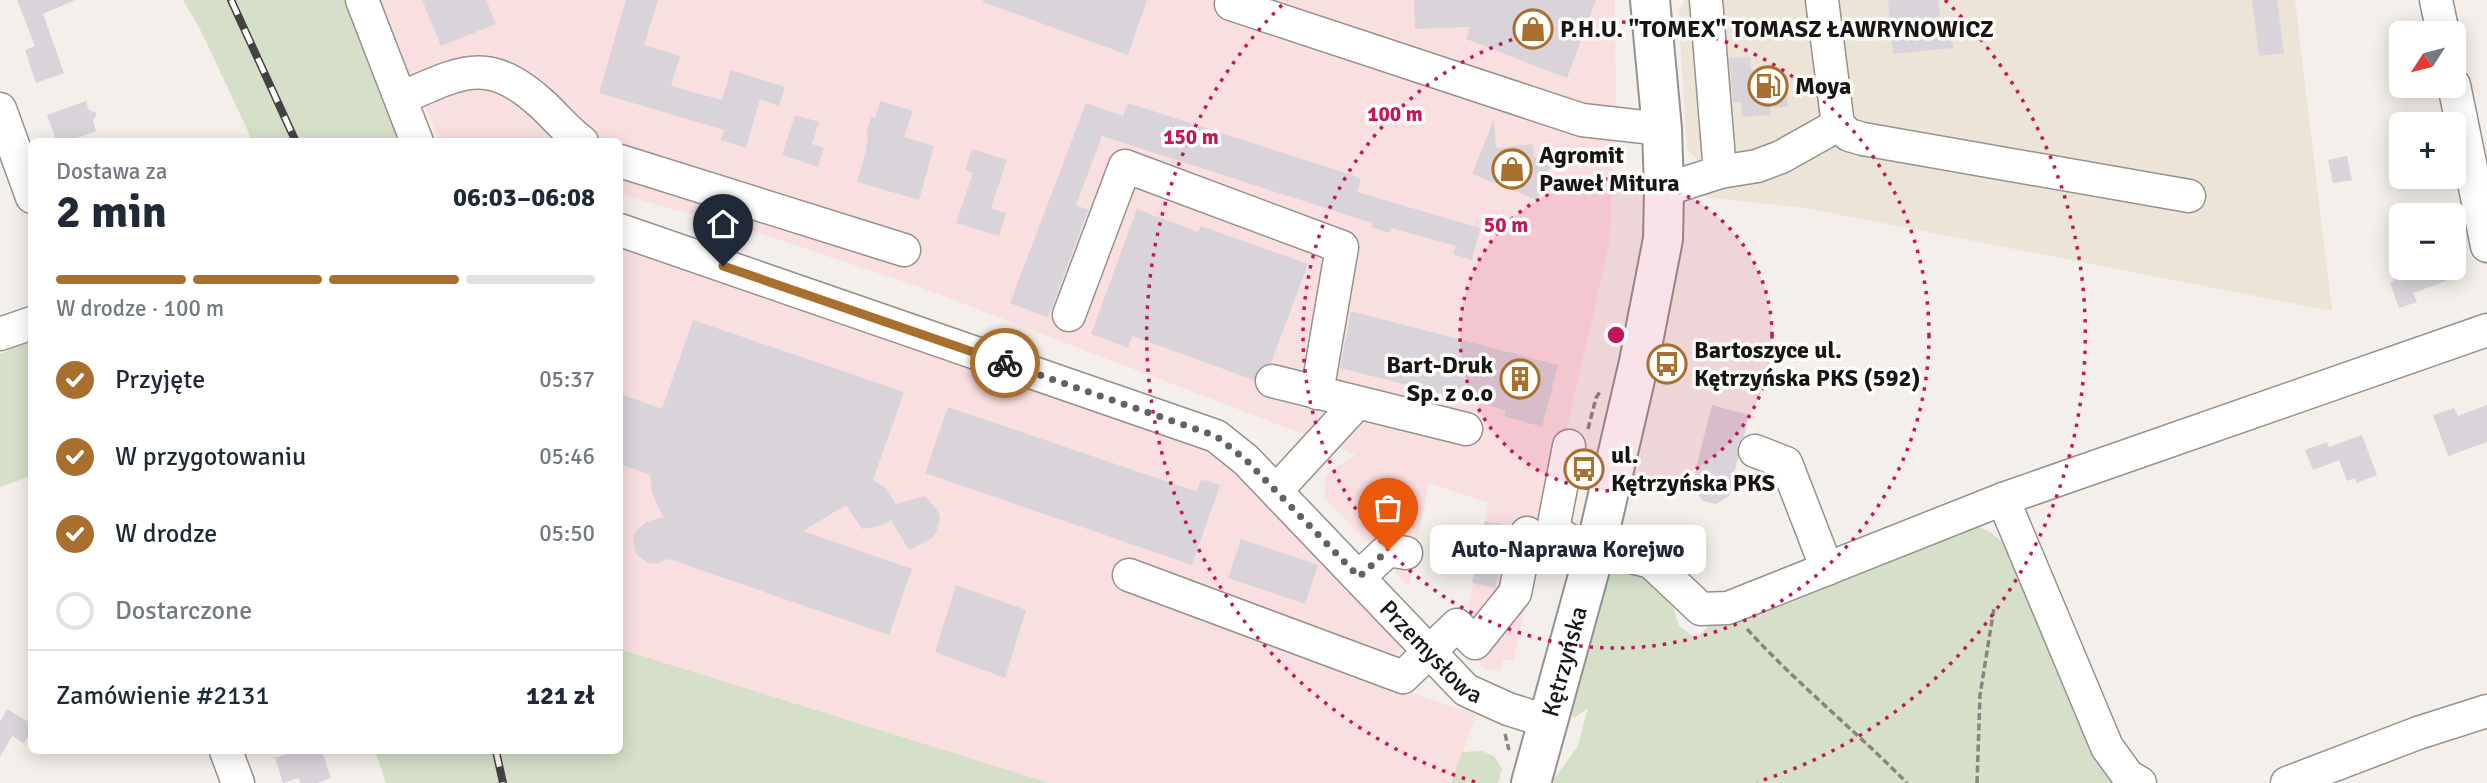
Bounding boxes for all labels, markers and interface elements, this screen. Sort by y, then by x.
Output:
shop icon: P.H.U. "TOMEX" TOMASZ ŁAWRYNOWICZ [1512,8,1554,50]
place label: P.H.U. "TOMEX" TOMASZ ŁAWRYNOWICZ [1560,14,1994,44]
north arrow [2389,21,2466,98]
map controls [2389,21,2466,280]
fuel station icon: Moya [1747,65,1789,107]
place label: Moya [1795,71,1851,101]
text: 100 m [1367,101,1423,127]
button: + [2389,112,2466,189]
text: 150 m [1163,124,1219,150]
place label: Agromit Paweł Mitura [1539,140,1680,198]
shop icon: Agromit Paweł Mitura [1491,148,1533,190]
text: Dostawa za [56,157,167,186]
text: 06:03–06:08 [453,182,595,214]
text: 2 min [56,184,167,240]
pin [693,194,753,266]
button: − [2389,203,2466,280]
icon: home [704,205,742,243]
text: 50 m [1484,212,1528,238]
text: W drodze · 100 m [56,294,224,323]
centre of rings [1604,323,1628,347]
courier [970,328,1040,398]
place label: Bartoszyce ul. Kętrzyńska PKS (592) [1694,335,1920,393]
bus stop icon: Bartoszyce ul. Kętrzyńska PKS (592) [1646,343,1688,385]
icon: bike [986,344,1024,382]
place label: Bart-Druk Sp. z o.o [1386,350,1493,408]
building icon: Bart-Druk Sp. z o.o [1499,358,1541,400]
icon: check [56,361,94,399]
text: Przyjęte [115,364,205,396]
text: 05:37 [539,365,595,394]
icon: check [56,438,94,476]
place label: ul. Kętrzyńska PKS [1611,440,1775,498]
text: W przygotowaniu [115,441,306,473]
text: 05:46 [539,442,595,471]
bus stop icon: ul. Kętrzyńska PKS [1563,448,1605,490]
pin [1358,478,1418,550]
icon: bag [1369,489,1407,527]
icon: check [56,515,94,553]
text: W drodze [115,518,217,550]
text: 05:50 [539,519,595,548]
callout: Auto-Naprawa Korejwo [1430,526,1706,574]
text: Auto-Naprawa Korejwo [1451,535,1685,564]
street label: Przemysłowa [1373,594,1487,710]
text: Dostarczone [115,595,252,627]
street label: Kętrzyńska [1535,603,1594,720]
text: Zamówienie #2131 [56,680,269,712]
text: 121 zł [526,680,595,712]

